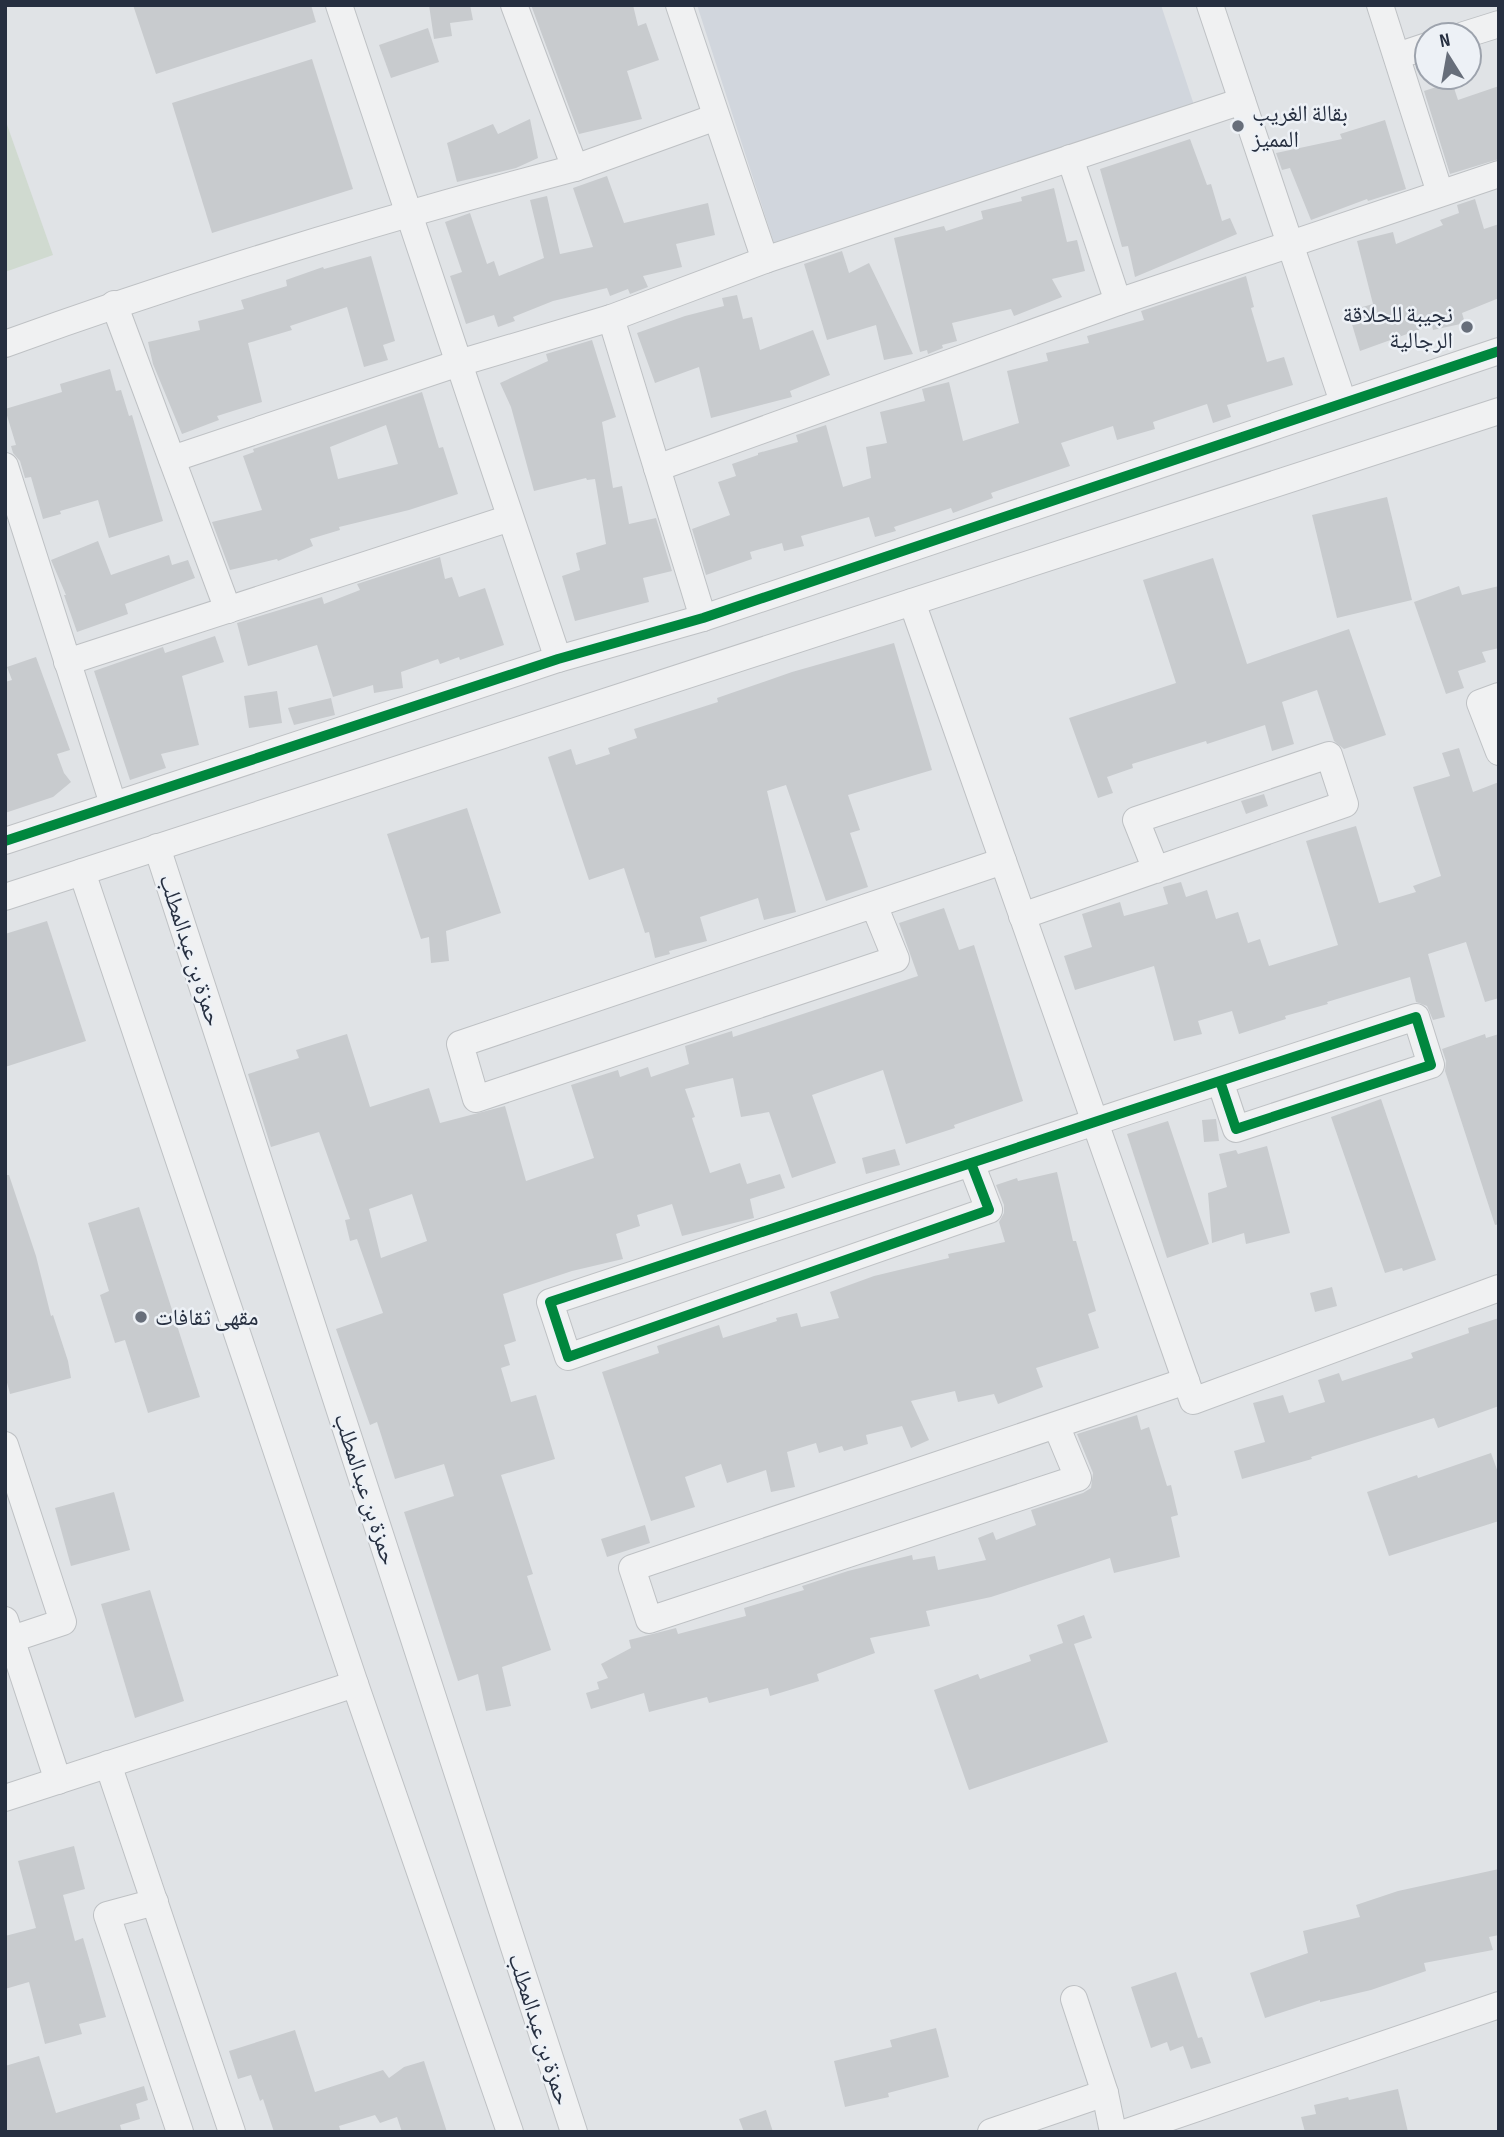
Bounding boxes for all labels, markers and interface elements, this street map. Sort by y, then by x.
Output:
north arrow [1413,21,1483,91]
text: N [1438,29,1452,53]
place label: بقالة الغريب المميز [1251,100,1348,154]
marker: بقالة الغريب المميز [1230,118,1246,134]
place label: نجيبة للحلاقة الرجالية [1342,301,1453,355]
marker: نجيبة للحلاقة الرجالية [1459,319,1475,335]
street label: حمزة بن عبدالمطلب [152,871,228,1030]
place label: مقهى ثقافات [155,1304,258,1332]
marker: مقهى ثقافات [133,1309,149,1325]
street label: حمزة بن عبدالمطلب [327,1410,403,1569]
street label: حمزة بن عبدالمطلب [501,1950,577,2109]

